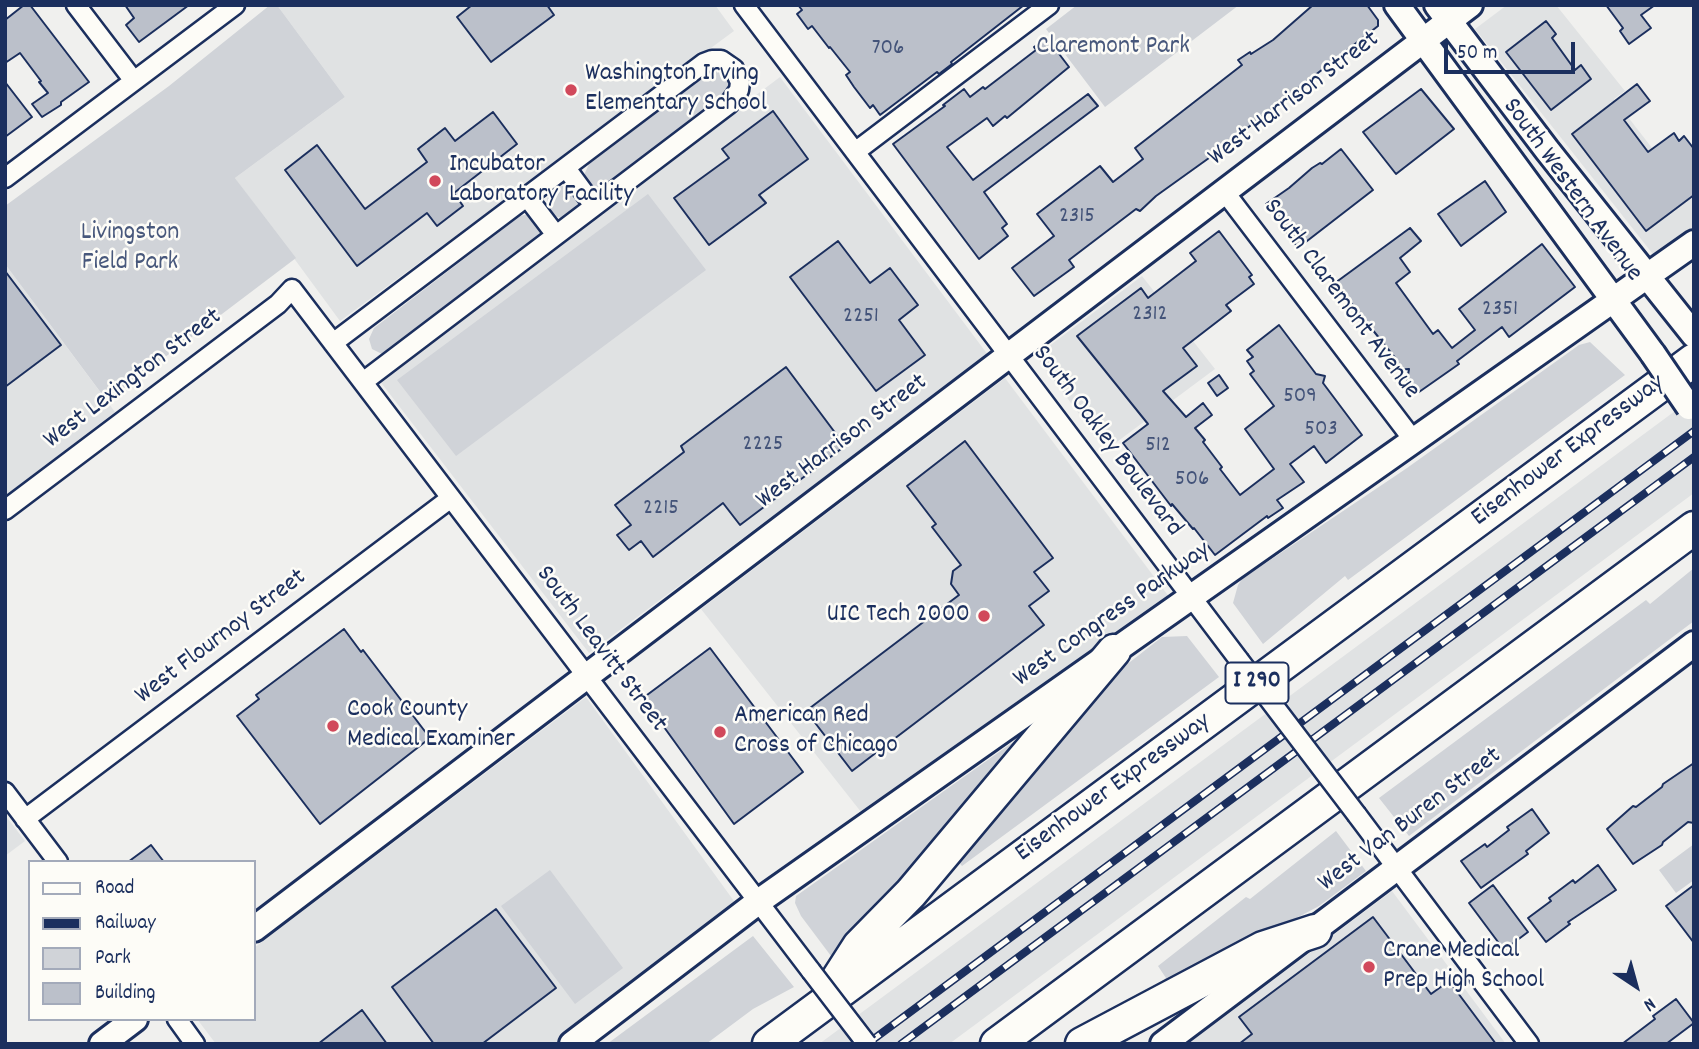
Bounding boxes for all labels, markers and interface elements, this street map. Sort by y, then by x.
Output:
street label: West Harrison Street [1203,26,1387,174]
scale bar [1447,28,1578,72]
park label: Claremont Park [1036,32,1190,64]
house number: 706 [872,36,904,64]
text: 50 m [1457,39,1497,69]
place label: Washington Irving Elementary School [585,59,767,120]
marker: Washington Irving Elementary School [563,82,579,98]
street label: South Western Avenue [1494,93,1648,289]
place label: Incubator Laboratory Facility [449,150,634,212]
marker: Incubator Laboratory Facility [427,173,443,189]
street label: South Claremont Avenue [1255,194,1425,406]
house number: 2315 [1059,204,1095,232]
park label: Livingston Field Park [81,218,179,280]
house number: 2351 [1482,297,1518,325]
house number: 2312 [1132,302,1168,330]
street label: West Lexington Street [39,303,229,457]
house number: 2251 [843,304,879,332]
street label: South Oakley Boulevard [1024,340,1188,544]
street label: West Harrison Street [751,369,935,517]
street label: Eisenhower Expressway [1466,369,1672,535]
house number: 509 [1283,384,1317,412]
house number: 503 [1304,417,1338,445]
house number: 2225 [743,432,783,460]
house number: 512 [1145,433,1171,461]
house number: 506 [1175,467,1209,495]
house number: 2215 [643,496,679,524]
street label: West Congress Parkway [1008,536,1218,696]
street label: South Leavitt Street [527,561,673,739]
street label: West Flournoy Street [130,563,314,713]
place label: UIC Tech 2000 [827,600,970,632]
marker: UIC Tech 2000 [976,608,992,624]
road number: I 290 [1226,662,1288,704]
place label: Cook County Medical Examiner [347,695,515,756]
place label: American Red Cross of Chicago [734,701,898,762]
street label: Eisenhower Expressway [1010,708,1218,870]
marker: Cook County Medical Examiner [325,718,341,734]
marker: American Red Cross of Chicago [712,724,728,740]
street label: West Van Buren Street [1313,742,1509,900]
legend [28,860,256,1021]
text: Road [95,874,134,904]
text: Railway [95,909,156,939]
place label: Crane Medical Prep High School [1383,936,1544,998]
text: Park [95,944,131,974]
north arrow [1601,951,1671,1021]
marker: Crane Medical Prep High School [1361,959,1377,975]
text: Building [95,979,155,1009]
text: N [1637,990,1660,1017]

